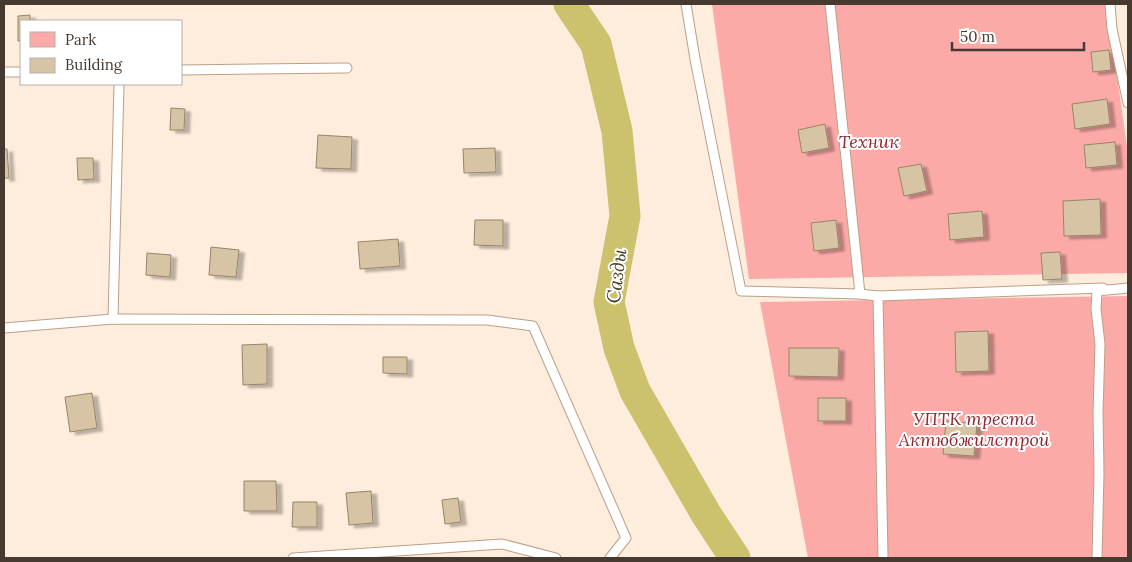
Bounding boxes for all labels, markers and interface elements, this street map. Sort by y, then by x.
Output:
legend [20,20,182,85]
scale bar [952,20,1084,52]
text: 50 m [960,27,995,46]
text: Park [65,30,96,49]
text: Building [65,55,123,74]
park label: Техник [839,130,899,153]
water label: Сазды [601,247,631,305]
park label: УПТК треста Актюбжилстрой [898,407,1050,451]

